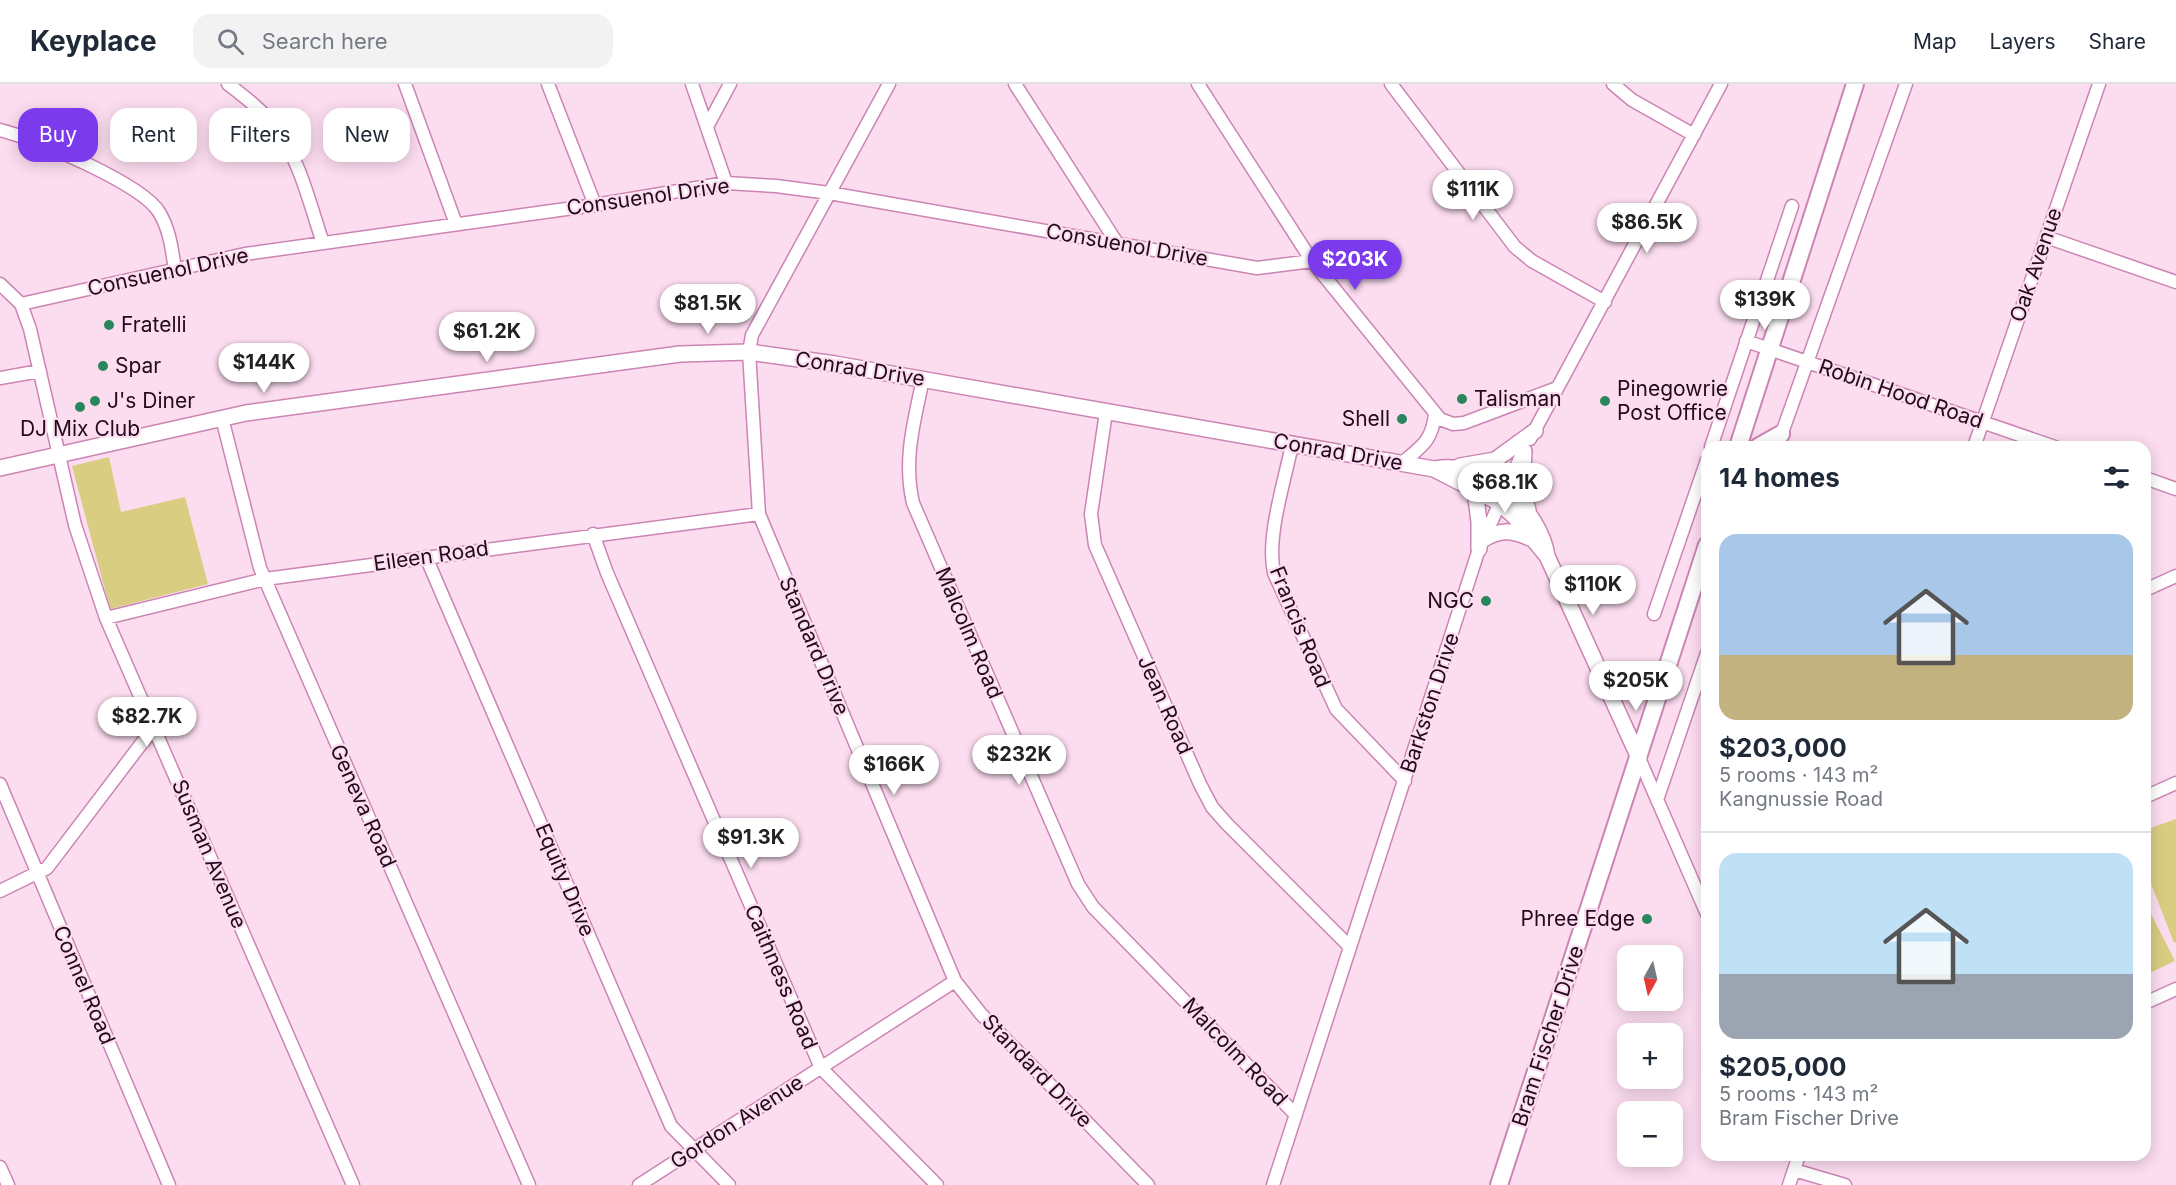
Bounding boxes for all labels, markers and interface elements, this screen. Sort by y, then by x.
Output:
search box [193,14,613,68]
text: Keyplace [30,24,157,58]
icon: search [214,25,247,58]
text: Search here [262,28,388,54]
text: Map [1913,29,1957,54]
text: Layers [1990,29,2056,54]
text: Share [2089,29,2146,54]
chip: Buy [18,108,98,162]
chip: Rent [110,108,197,162]
chip: Filters [209,108,311,162]
chip: New [323,108,410,162]
pin: $111K [1431,170,1515,221]
street label: Consuenol Drive [565,173,731,220]
text: $111K [1446,177,1500,201]
pin: $86.5K [1598,203,1696,254]
street label: Oak Avenue [2004,204,2067,325]
text: $86.5K [1611,210,1683,234]
street label: Consuenol Drive [1044,218,1210,271]
pin: $203K [1313,240,1397,291]
street label: Consuenol Drive [85,242,251,301]
text: $203K [1322,247,1388,271]
pin: $139K [1723,280,1807,331]
pin: $81.5K [659,284,757,335]
text: $139K [1734,287,1796,311]
text: $81.5K [674,291,742,315]
place label: Fratelli [121,312,187,337]
pin: $61.2K [438,312,536,363]
marker: Fratelli [102,318,116,332]
text: $61.2K [453,319,521,343]
pin: $144K [222,343,306,394]
street label: Conrad Drive [793,346,927,391]
text: $144K [232,350,296,374]
place label: Spar [115,353,161,378]
street label: Robin Hood Road [1816,354,1987,433]
marker: Spar [96,359,110,373]
place label: Pinegowrie Post Office [1617,376,1728,425]
place label: Talisman [1474,386,1562,411]
place label: J's Diner [107,388,195,413]
marker: Talisman [1455,392,1469,406]
marker: J's Diner [88,394,102,408]
marker: Pinegowrie Post Office [1598,394,1612,408]
marker: DJ Mix Club [73,400,87,414]
place label: Shell [1342,406,1390,431]
marker: Shell [1395,412,1409,426]
place label: DJ Mix Club [20,416,140,441]
street label: Conrad Drive [1271,428,1405,475]
icon: filters [2100,461,2133,494]
text: 14 homes [1719,462,1840,493]
pin: $68.1K [1456,463,1554,514]
text: $68.1K [1472,470,1538,494]
street label: Eileen Road [372,535,490,576]
street label: Malcolm Road [931,563,1008,702]
street label: Francis Road [1265,563,1336,691]
pin: $110K [1551,565,1635,616]
text: $110K [1564,572,1622,596]
street label: Standard Drive [774,573,855,719]
icon: home [1872,573,1980,681]
place label: NGC [1427,588,1474,613]
marker: NGC [1479,594,1493,608]
street label: Barkston Drive [1395,630,1464,776]
street label: Jean Road [1133,652,1198,758]
pin: $205K [1594,661,1678,712]
text: $205K [1603,668,1669,692]
pin: $82.7K [98,697,196,748]
text: $82.7K [112,704,182,728]
text: $203,000 [1719,732,1847,763]
pin: $232K [977,735,1061,786]
street label: Geneva Road [325,740,402,871]
text: $232K [986,742,1052,766]
pin: $166K [852,745,936,796]
text: $166K [863,752,925,776]
text: 5 rooms · 143 m² [1719,763,1878,787]
street label: Susman Avenue [167,776,252,932]
text: Kangnussie Road [1719,787,1883,811]
pin: $91.3K [702,818,800,869]
street label: Equity Drive [530,820,600,940]
text: $91.3K [717,825,785,849]
icon: home [1872,892,1980,1000]
street label: Caithness Road [740,901,823,1053]
place label: Phree Edge [1521,906,1635,931]
marker: Phree Edge [1640,912,1654,926]
street label: Connel Road [48,922,121,1048]
street label: Bram Fischer Drive [1506,942,1589,1130]
north arrow [1617,945,1683,1011]
map controls [1617,945,1683,1167]
street label: Malcolm Road [1178,992,1293,1111]
street label: Standard Drive [977,1009,1098,1132]
button: + [1617,1023,1683,1089]
text: $205,000 [1719,1051,1846,1082]
street label: Gordon Avenue [666,1069,808,1174]
text: 5 rooms · 143 m² [1719,1082,1878,1106]
button: − [1617,1101,1683,1167]
text: Bram Fischer Drive [1719,1106,1899,1130]

